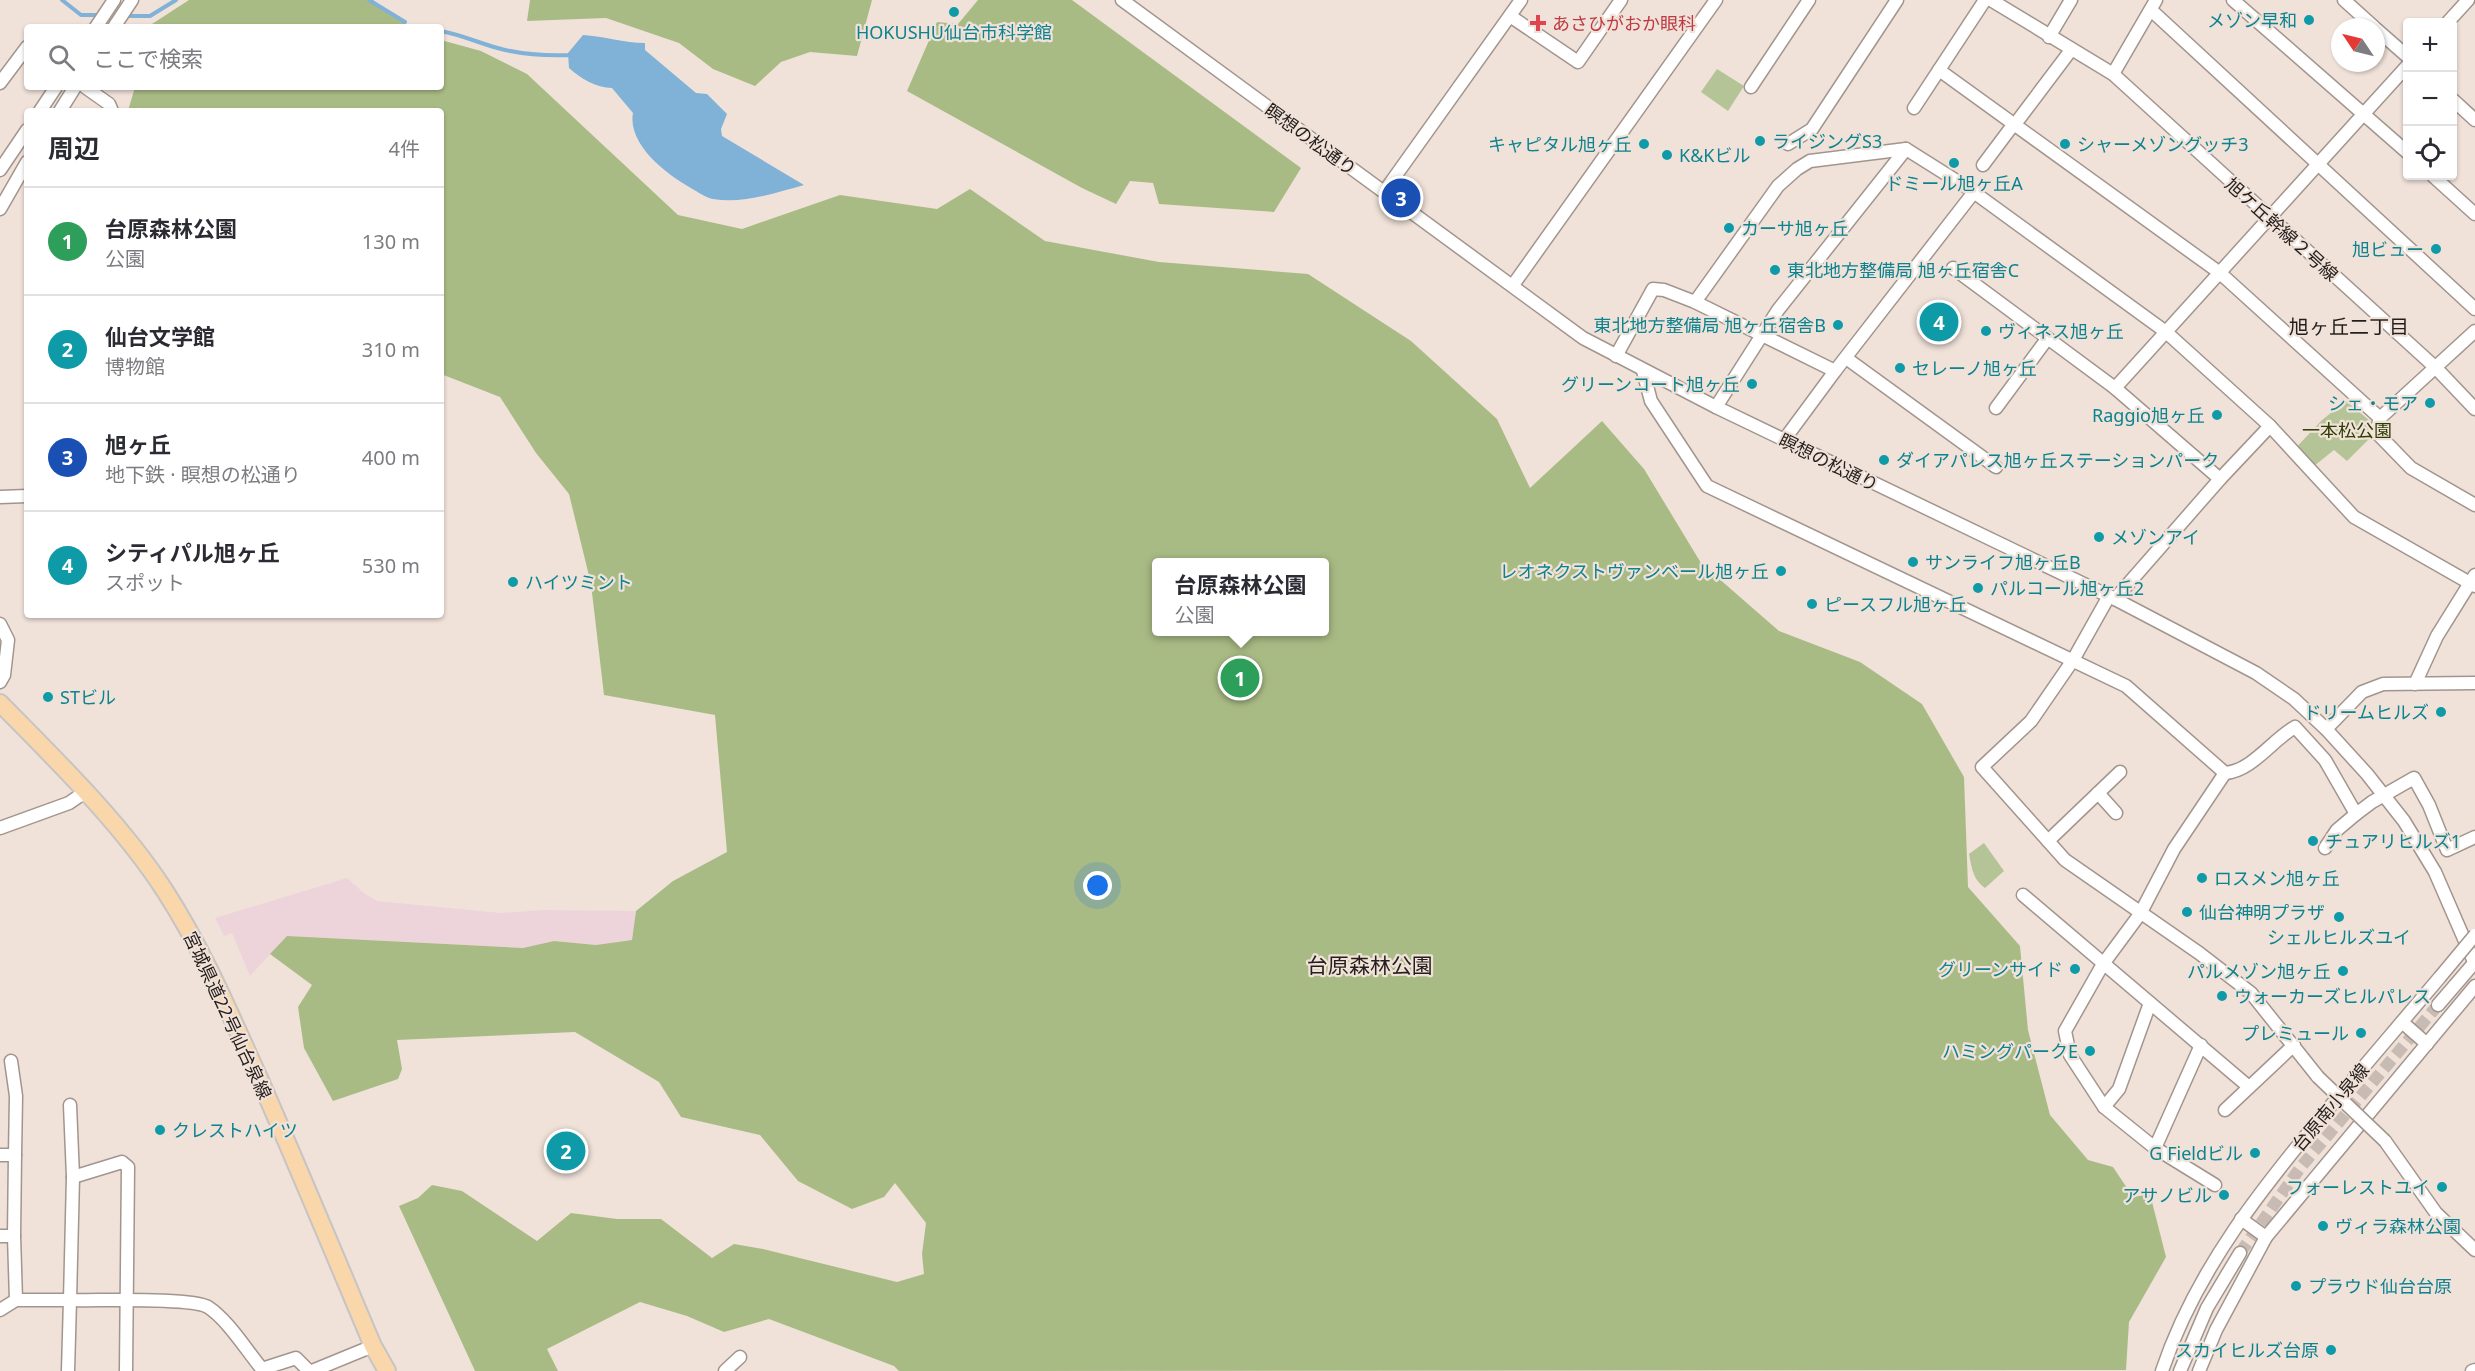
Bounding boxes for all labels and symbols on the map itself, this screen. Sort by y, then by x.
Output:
marker: HOKUSHU仙台市科学館 [947,5,961,19]
place label: メゾン早和 [2207,8,2297,32]
place label: あさひがおか眼科 [1552,11,1696,35]
marker: メゾン早和 [2302,13,2316,27]
marker: あさひがおか眼科 [1529,14,1547,32]
north arrow [2331,18,2385,72]
place label: HOKUSHU仙台市科学館 [856,20,1052,44]
street label: 瞑想の松通り [1260,98,1362,180]
place label: ライジングS3 [1772,129,1882,153]
place label: キャピタル旭ヶ丘 [1488,132,1632,156]
place label: シャーメゾングッチ3 [2077,132,2249,156]
marker: ライジングS3 [1753,134,1767,148]
marker: キャピタル旭ヶ丘 [1637,137,1651,151]
marker: シャーメゾングッチ3 [2058,137,2072,151]
place label: K&Kビル [1679,143,1750,167]
marker: K&Kビル [1660,148,1674,162]
marker: ドミール旭ヶ丘A [1947,156,1961,170]
place label: ドミール旭ヶ丘A [1885,171,2023,195]
street label: 旭ケ丘幹線２号線 [2220,172,2344,286]
pin: 3 [1382,176,1420,220]
place label: カーサ旭ヶ丘 [1741,216,1849,240]
marker: カーサ旭ヶ丘 [1722,221,1736,235]
place label: 旭ビュー [2352,237,2424,261]
marker: 旭ビュー [2429,242,2443,256]
place label: 東北地方整備局 旭ヶ丘宿舎C [1787,258,2019,282]
marker: 東北地方整備局 旭ヶ丘宿舎C [1768,263,1782,277]
pin: 4 [1920,300,1958,344]
place label: 東北地方整備局 旭ヶ丘宿舎B [1594,313,1826,337]
district label: 旭ヶ丘二丁目 [2289,313,2409,340]
marker: 東北地方整備局 旭ヶ丘宿舎B [1831,318,1845,332]
place label: ヴィネス旭ヶ丘 [1998,319,2124,343]
marker: ヴィネス旭ヶ丘 [1979,324,1993,338]
place label: セレーノ旭ヶ丘 [1912,356,2037,380]
marker: セレーノ旭ヶ丘 [1893,361,1907,375]
place label: グリーンコート旭ヶ丘 [1561,372,1740,396]
marker: グリーンコート旭ヶ丘 [1745,377,1759,391]
place label: シェ・モア [2328,391,2418,415]
marker: シェ・モア [2423,396,2437,410]
place label: Raggio旭ヶ丘 [2092,403,2205,427]
marker: Raggio旭ヶ丘 [2210,408,2224,422]
park label: 一本松公園 [2302,418,2392,442]
street label: 瞑想の松通り [1775,428,1883,496]
place label: ダイアパレス旭ヶ丘ステーションパーク [1896,448,2219,472]
marker: ダイアパレス旭ヶ丘ステーションパーク [1877,453,1891,467]
place label: メゾンアイ [2111,525,2200,549]
marker: メゾンアイ [2092,530,2106,544]
place label: サンライフ旭ヶ丘B [1925,550,2081,574]
marker: サンライフ旭ヶ丘B [1906,555,1920,569]
place label: レオネクストヴァンベール旭ヶ丘 [1500,559,1769,583]
marker: レオネクストヴァンベール旭ヶ丘 [1774,564,1788,578]
place label: ハイツミント [525,570,633,594]
marker: ハイツミント [506,575,520,589]
place label: パルコール旭ヶ丘2 [1990,576,2144,600]
marker: パルコール旭ヶ丘2 [1971,581,1985,595]
place label: ピースフル旭ヶ丘 [1824,592,1967,616]
marker: ピースフル旭ヶ丘 [1805,597,1819,611]
pin: 1 [1220,656,1260,700]
place label: STビル [60,685,116,709]
marker: STビル [41,690,55,704]
place label: ドリームヒルズ [2304,700,2429,724]
marker: ドリームヒルズ [2434,705,2448,719]
place label: チュアリヒルズ1 [2325,829,2461,853]
marker: チュアリヒルズ1 [2306,834,2320,848]
place label: ロスメン旭ヶ丘 [2214,866,2340,890]
your location [1083,871,1112,900]
marker: ロスメン旭ヶ丘 [2195,871,2209,885]
place label: 仙台神明プラザ [2199,900,2325,924]
marker: 仙台神明プラザ [2180,905,2194,919]
marker: シェルヒルズユイ [2332,910,2346,924]
place label: シェルヒルズユイ [2267,925,2411,949]
street label: 宮城県道22号仙台泉線 [179,927,277,1103]
district label: 台原森林公園 [1307,951,1433,979]
place label: グリーンサイド [1938,957,2063,981]
place label: パルメゾン旭ヶ丘 [2187,959,2331,983]
marker: グリーンサイド [2068,962,2082,976]
marker: パルメゾン旭ヶ丘 [2336,964,2350,978]
place label: ウォーカーズヒルパレス [2234,984,2431,1008]
marker: ウォーカーズヒルパレス [2215,989,2229,1003]
place label: プレミュール [2241,1021,2349,1045]
marker: プレミュール [2354,1026,2368,1040]
place label: ハミングパークE [1942,1039,2078,1063]
marker: ハミングパークE [2083,1044,2097,1058]
street label: 台原南小泉線 [2286,1058,2374,1156]
place label: クレストハイツ [172,1118,298,1142]
marker: クレストハイツ [153,1123,167,1137]
pin: 2 [546,1128,586,1174]
place label: G Fieldビル [2149,1141,2243,1165]
marker: G Fieldビル [2248,1146,2262,1160]
place label: フォーレストユイ [2286,1175,2430,1199]
marker: フォーレストユイ [2435,1180,2449,1194]
place label: アサノビル [2122,1183,2212,1207]
marker: アサノビル [2217,1188,2231,1202]
place label: ヴィラ森林公園 [2335,1214,2461,1238]
marker: ヴィラ森林公園 [2316,1219,2330,1233]
place label: プラウド仙台台原 [2308,1274,2452,1298]
marker: プラウド仙台台原 [2289,1279,2303,1293]
place label: スカイヒルズ台原 [2175,1338,2319,1362]
marker: スカイヒルズ台原 [2324,1343,2338,1357]

